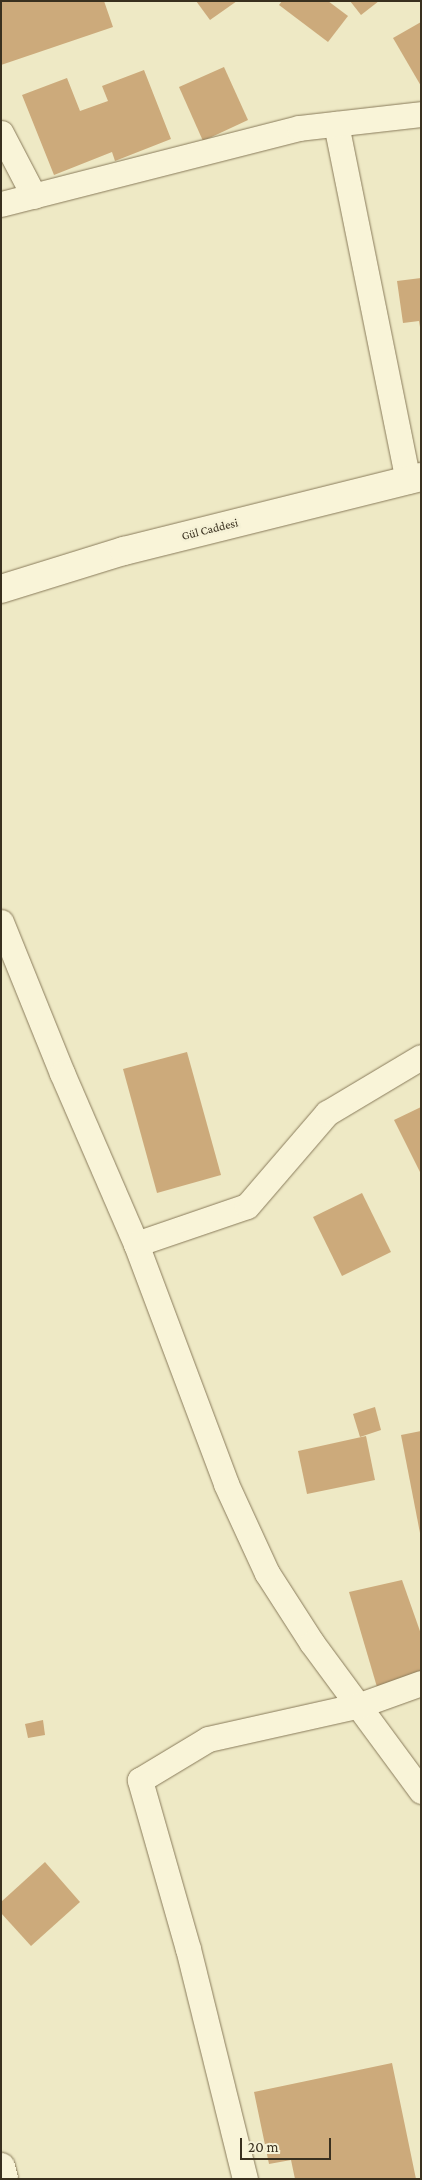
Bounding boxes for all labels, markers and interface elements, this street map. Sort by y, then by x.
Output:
street label: Gül Caddesi [180,516,240,544]
scale bar [242,2128,333,2160]
text: 20 m [248,2139,279,2155]

